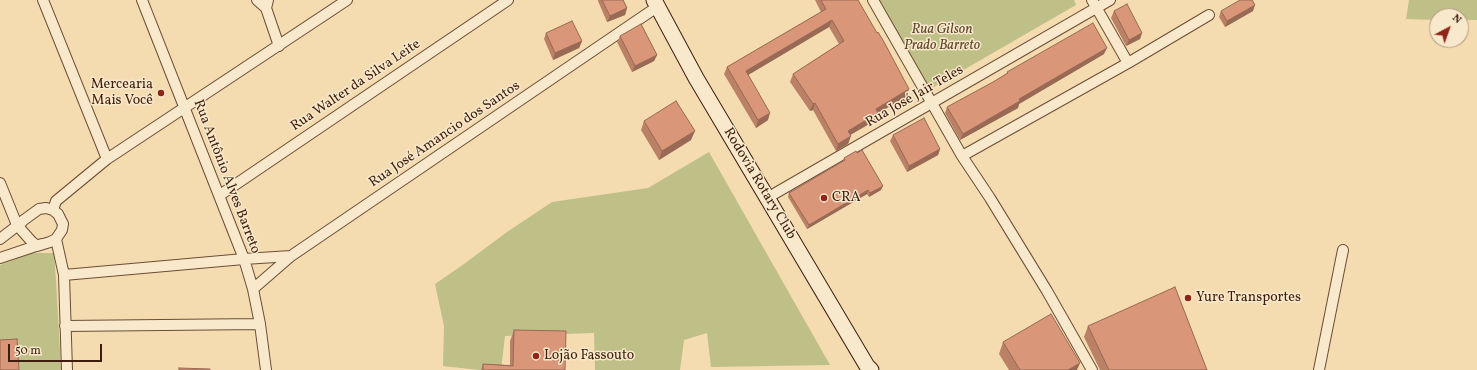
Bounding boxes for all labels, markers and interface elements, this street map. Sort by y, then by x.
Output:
north arrow [1429,8,1469,48]
text: N [1449,11,1464,28]
park label: Rua Gilson Prado Barreto [904,22,980,54]
street label: Rua Walter da Silva Leite [288,36,424,136]
street label: Rua José Jair Teles [863,62,967,132]
place label: Mercearia Mais Você [91,77,153,110]
street label: Rua José Amancio dos Santos [366,78,524,192]
marker: Mercearia Mais Você [156,88,166,98]
street label: Rua Antônio Alves Barreto [189,98,263,256]
street label: Rodovia Rotary Club [719,125,799,243]
place label: CRA [832,190,861,206]
marker: CRA [819,193,829,203]
place label: Yure Transportes [1196,290,1301,306]
marker: Yure Transportes [1183,293,1193,303]
scale bar [10,336,104,362]
text: 50 m [15,343,41,359]
place label: Lojão Fassouto [544,348,634,364]
marker: Lojão Fassouto [531,351,541,361]

